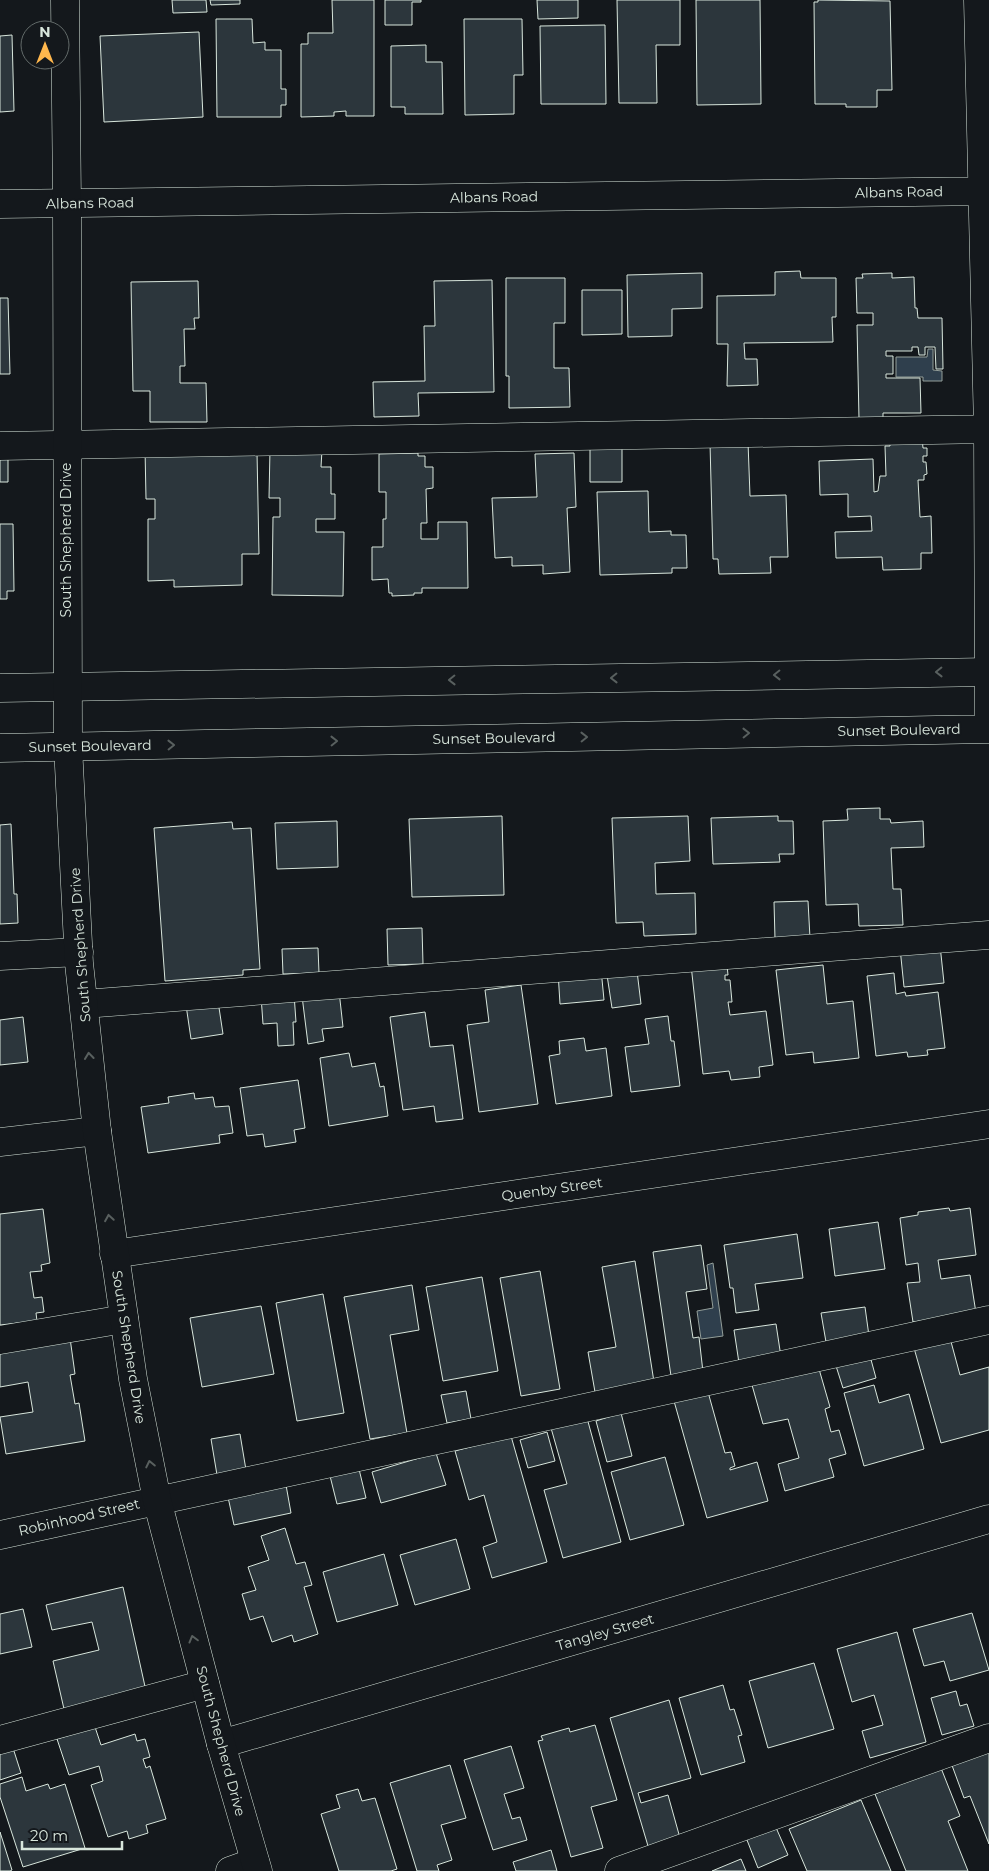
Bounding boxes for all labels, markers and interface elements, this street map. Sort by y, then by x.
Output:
north arrow [20,20,70,70]
text: N [39,23,51,41]
street label: Albans Road [855,182,943,202]
street label: Albans Road [450,187,538,207]
street label: Albans Road [46,193,134,213]
street label: South Shepherd Drive [57,463,75,617]
one-way arrow [935,667,942,677]
one-way arrow [772,670,780,680]
one-way arrow [610,673,618,683]
one-way arrow [447,675,455,686]
street label: Sunset Boulevard [837,720,961,740]
street label: Sunset Boulevard [432,728,556,748]
one-way arrow [742,728,750,739]
one-way arrow [580,731,588,742]
street label: Sunset Boulevard [28,736,152,756]
one-way arrow [330,736,338,747]
one-way arrow [167,739,175,750]
street label: South Shepherd Drive [66,867,94,1023]
one-way arrow [84,1052,95,1060]
street label: Quenby Street [500,1173,604,1205]
one-way arrow [104,1213,114,1222]
street label: South Shepherd Drive [108,1269,150,1425]
one-way arrow [145,1460,156,1468]
street label: Robinhood Street [16,1494,142,1540]
street label: Tangley Street [554,1609,656,1655]
one-way arrow [189,1635,199,1643]
street label: South Shepherd Drive [192,1664,250,1818]
scale bar [22,1818,122,1850]
text: 20 m [30,1826,68,1845]

